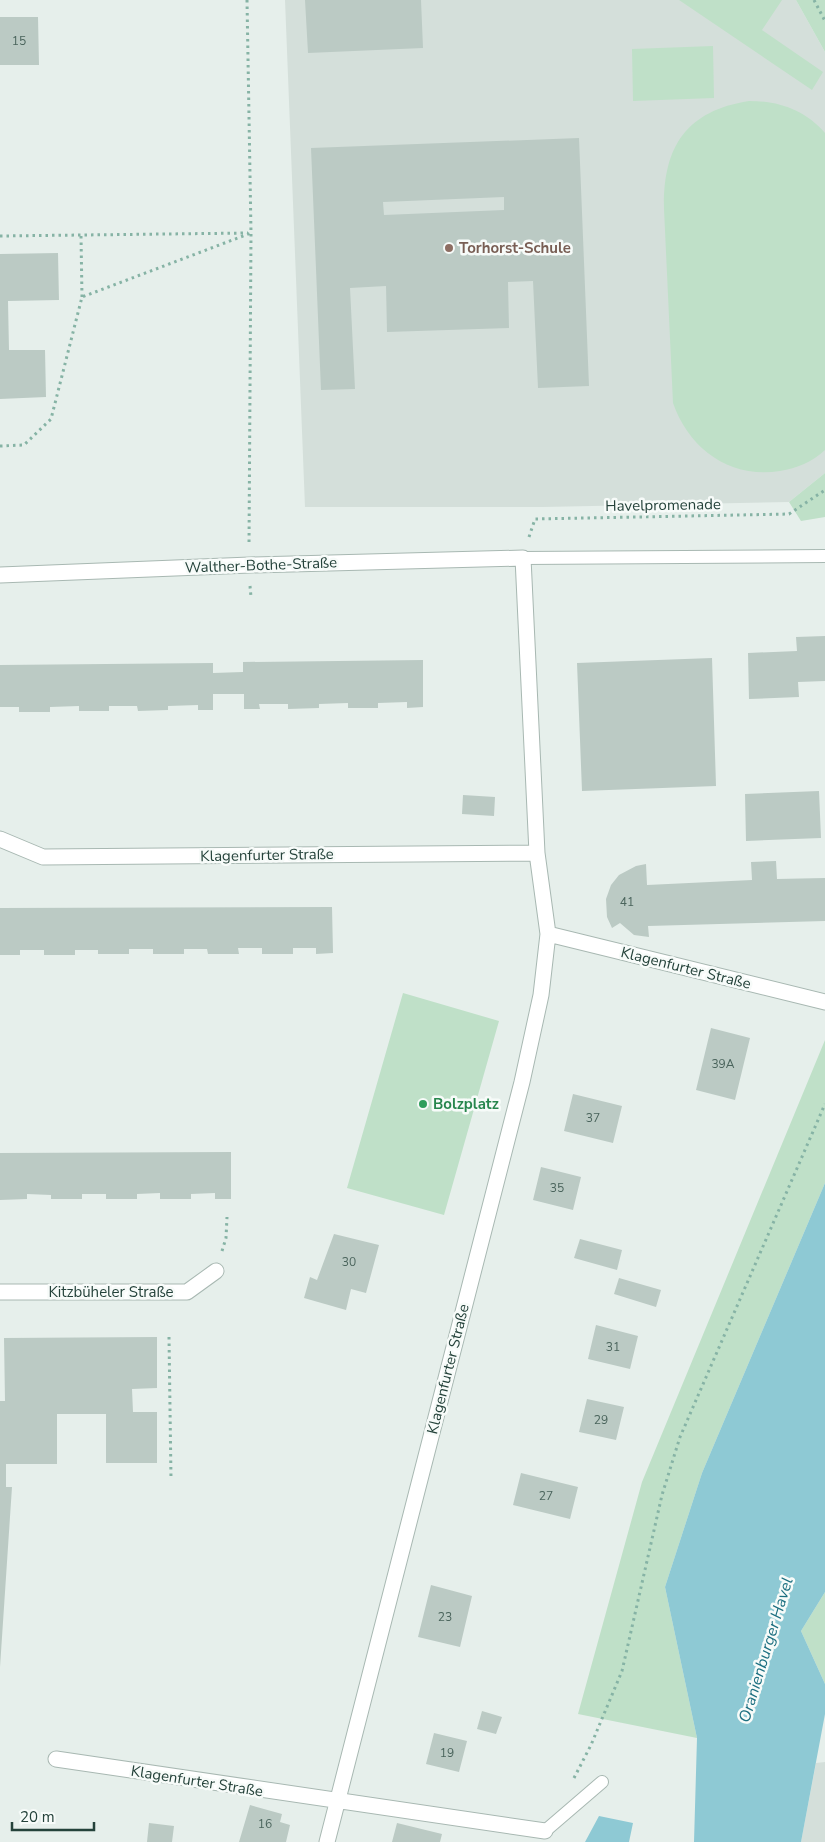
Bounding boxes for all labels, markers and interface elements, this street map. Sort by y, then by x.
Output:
house number: 15 [12,33,26,49]
place label: Torhorst-Schule [459,238,571,258]
marker: Torhorst-Schule [443,242,455,254]
street label: Havelpromenade [605,494,721,516]
street label: Walther-Bothe-Straße [185,552,337,578]
street label: Klagenfurter Straße [200,844,334,866]
house number: 41 [620,894,634,910]
street label: Klagenfurter Straße [619,942,753,994]
house number: 39A [711,1056,735,1072]
place label: Bolzplatz [433,1094,499,1114]
marker: Bolzplatz [417,1098,429,1110]
house number: 37 [586,1110,600,1126]
house number: 35 [550,1180,564,1196]
house number: 30 [342,1254,356,1270]
street label: Kitzbüheler Straße [48,1282,174,1302]
street label: Klagenfurter Straße [422,1302,474,1436]
house number: 31 [606,1339,620,1355]
house number: 29 [594,1412,608,1428]
house number: 27 [539,1488,553,1504]
water label: Oranienburger Havel [733,1575,799,1725]
house number: 23 [438,1609,452,1625]
house number: 19 [440,1745,454,1761]
street label: Klagenfurter Straße [129,1761,265,1801]
scale bar [12,1800,95,1832]
text: 20 m [20,1807,55,1827]
house number: 16 [258,1816,272,1832]

